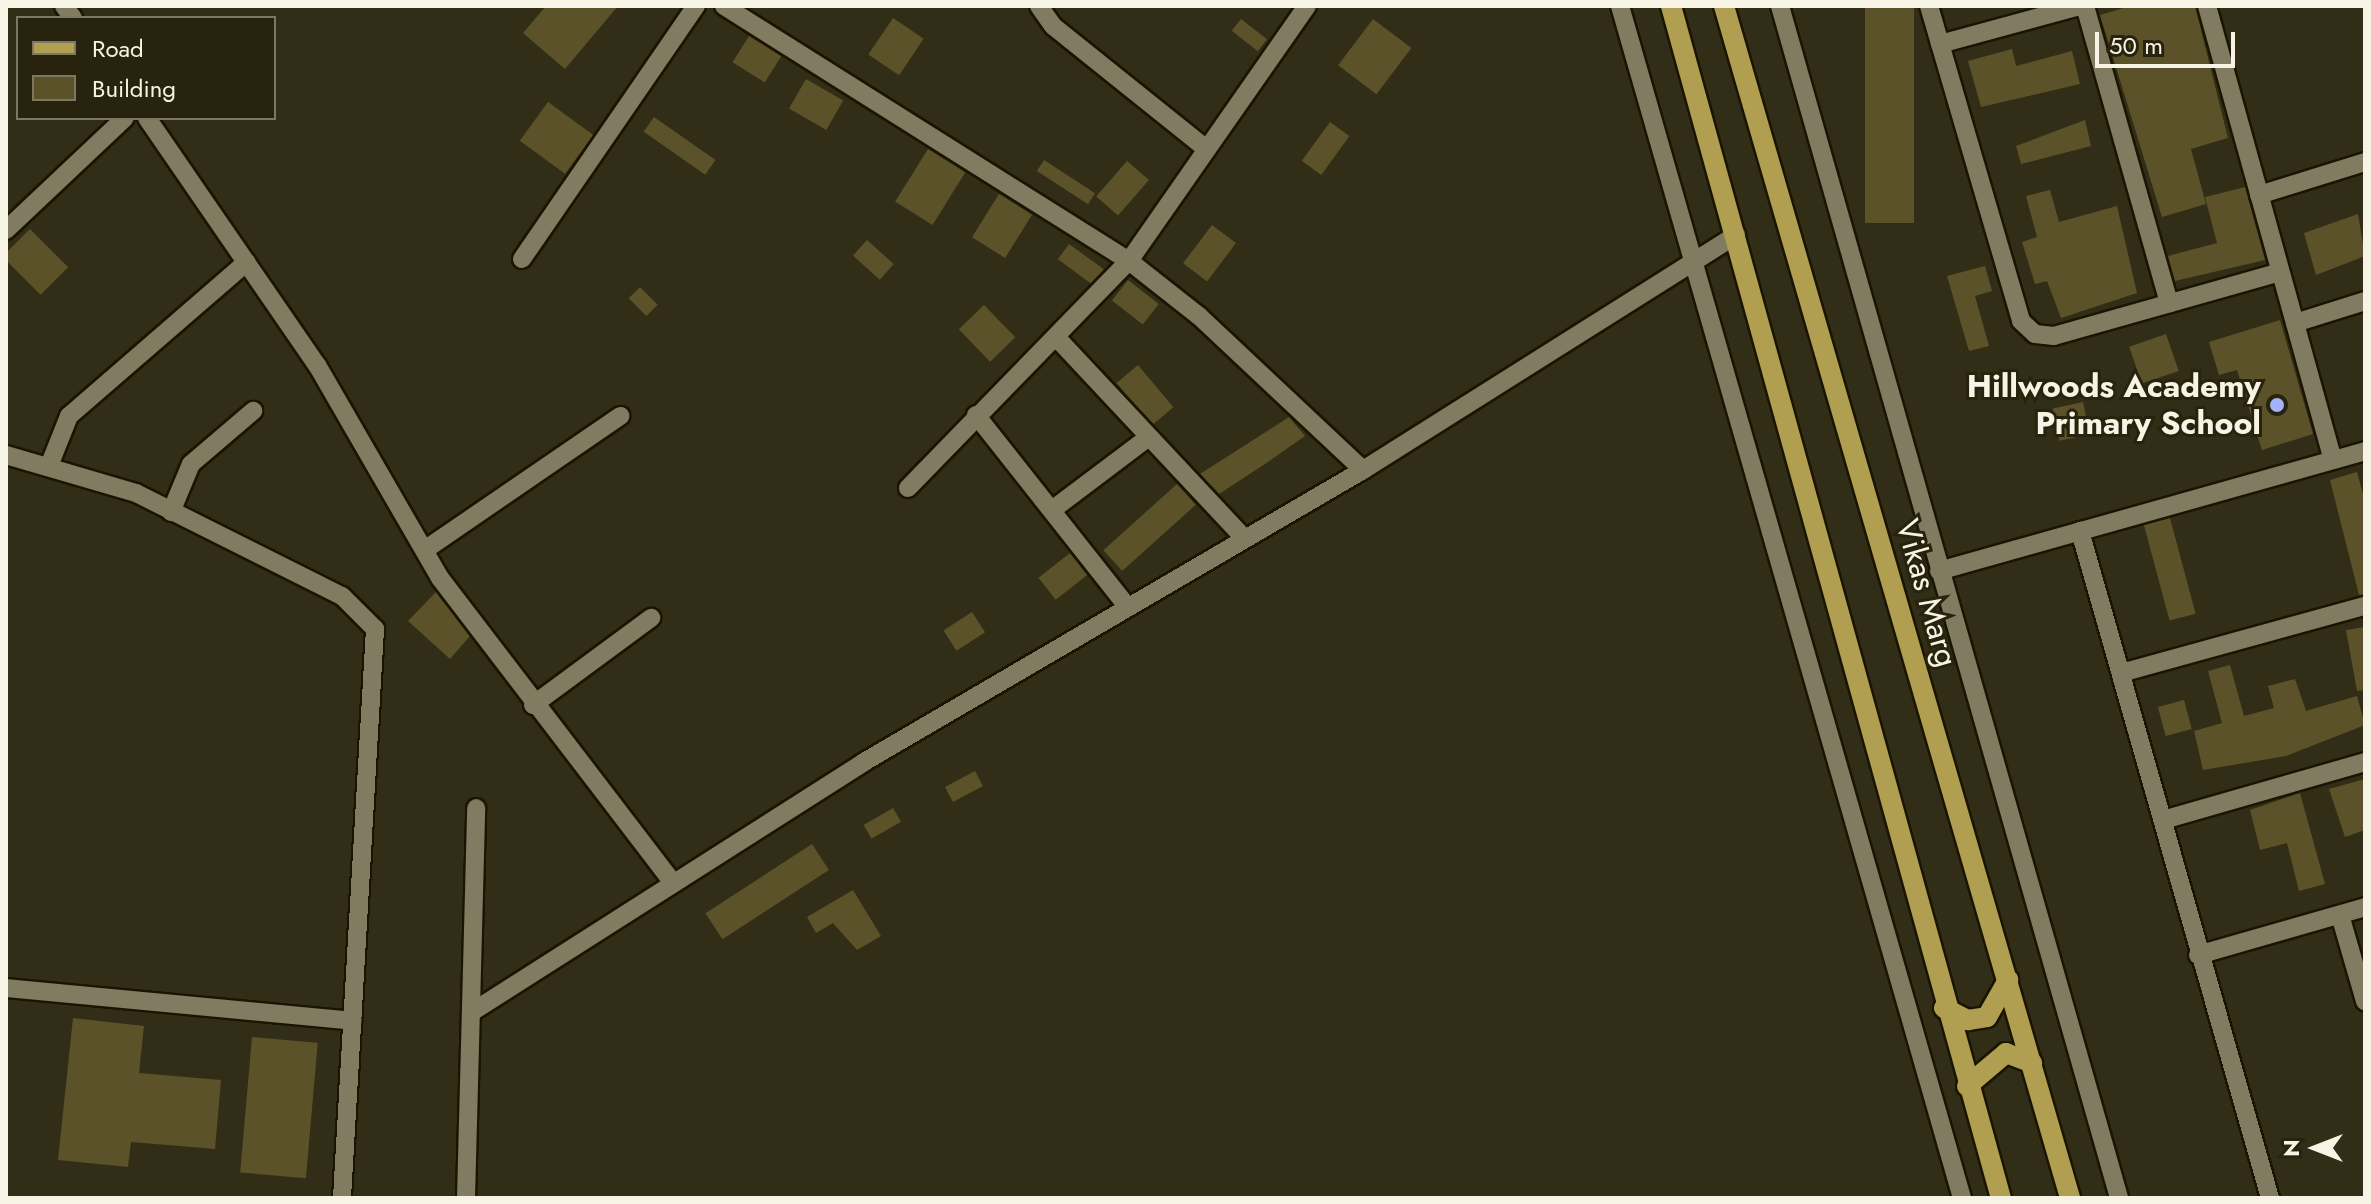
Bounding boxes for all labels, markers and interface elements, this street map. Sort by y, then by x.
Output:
legend [16,16,276,120]
scale bar [2099,16,2239,66]
text: 50 m [2109,28,2163,63]
text: Road [92,31,144,66]
text: Building [92,71,176,106]
place label: Hillwoods Academy Primary School [1967,368,2261,443]
marker: Hillwoods Academy Primary School [2268,396,2286,414]
street label: Vikas Marg [1888,515,1966,671]
north arrow [2275,1108,2355,1188]
text: N [2275,1139,2307,1157]

